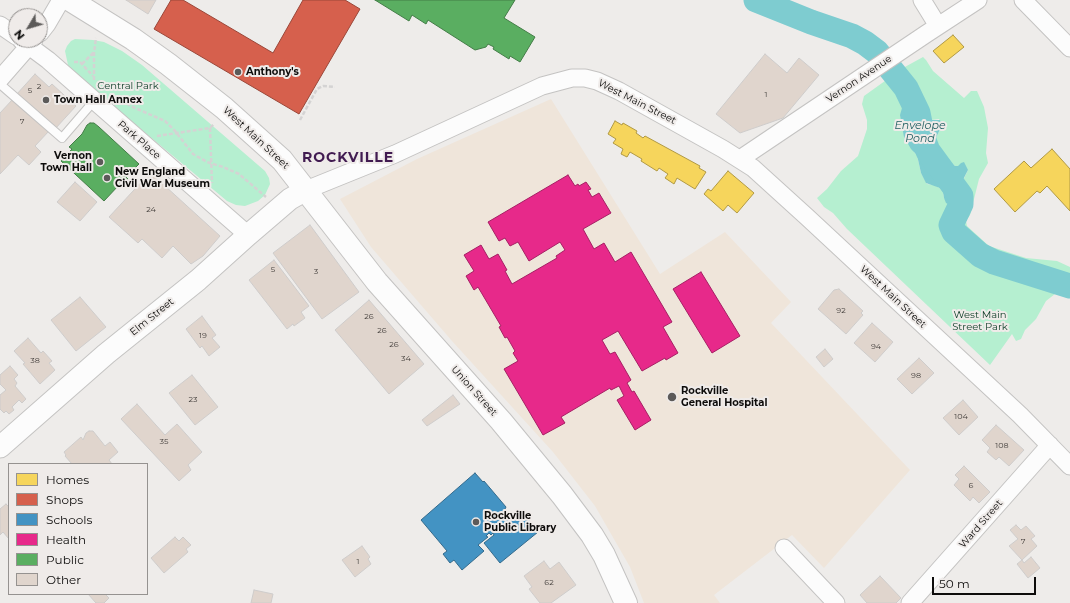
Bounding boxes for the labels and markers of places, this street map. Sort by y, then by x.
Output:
place label: Anthony's [246,66,299,78]
marker: Anthony's [233,67,243,77]
place label: Town Hall Annex [54,94,142,106]
marker: Town Hall Annex [41,95,51,105]
place label: Vernon Town Hall [41,150,92,174]
marker: Vernon Town Hall [95,157,105,167]
place label: New England Civil War Museum [115,166,210,190]
marker: New England Civil War Museum [102,173,112,183]
place label: Rockville General Hospital [681,385,767,408]
marker: Rockville General Hospital [666,391,678,403]
place label: Rockville Public Library [484,510,556,534]
marker: Rockville Public Library [471,517,481,527]

